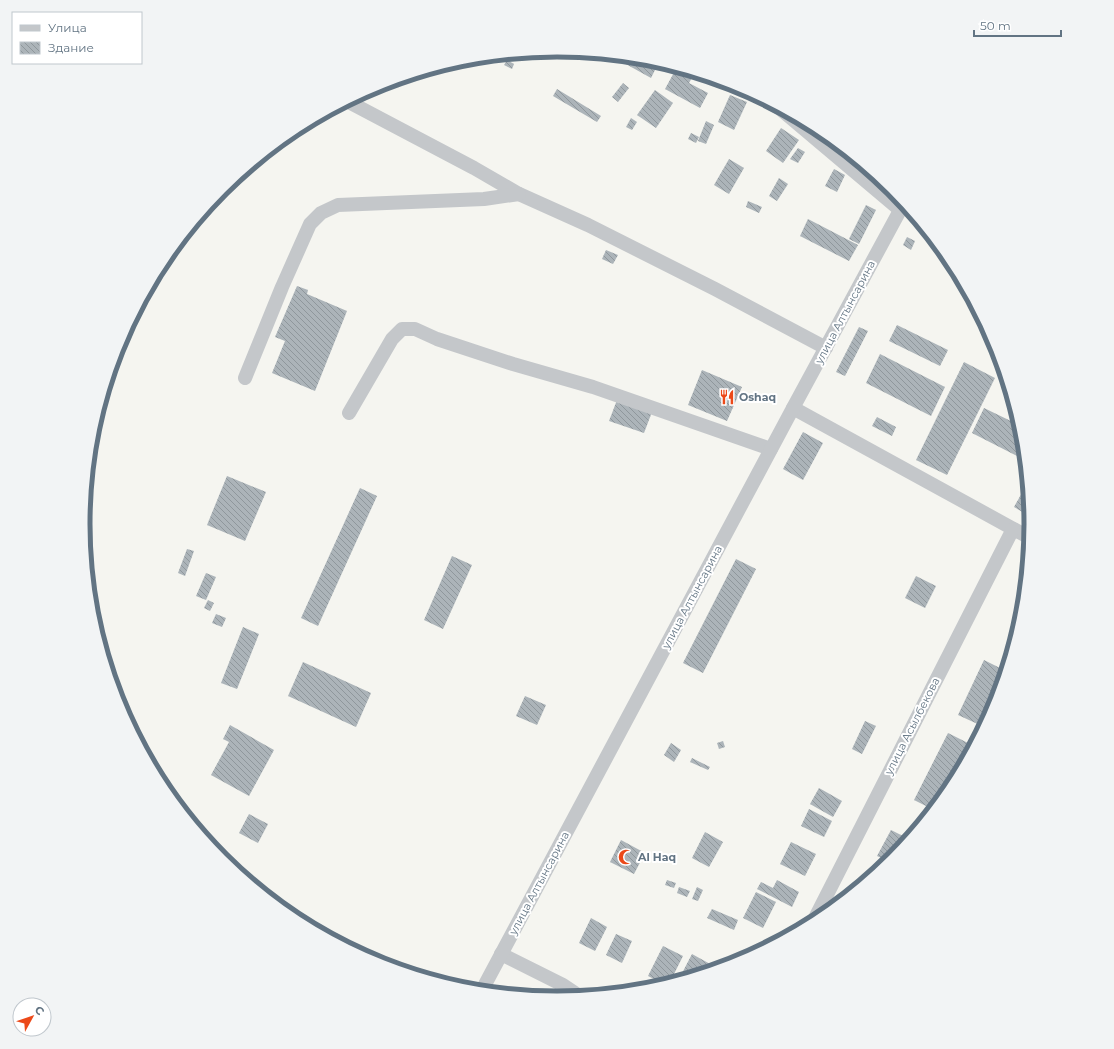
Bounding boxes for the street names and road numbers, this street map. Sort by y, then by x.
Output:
street label: улица Алтынсарина [811,258,878,367]
street label: улица Алтынсарина [658,543,725,652]
street label: улица Асылбекова [881,675,943,778]
street label: улица Алтынсарина [505,829,572,938]

